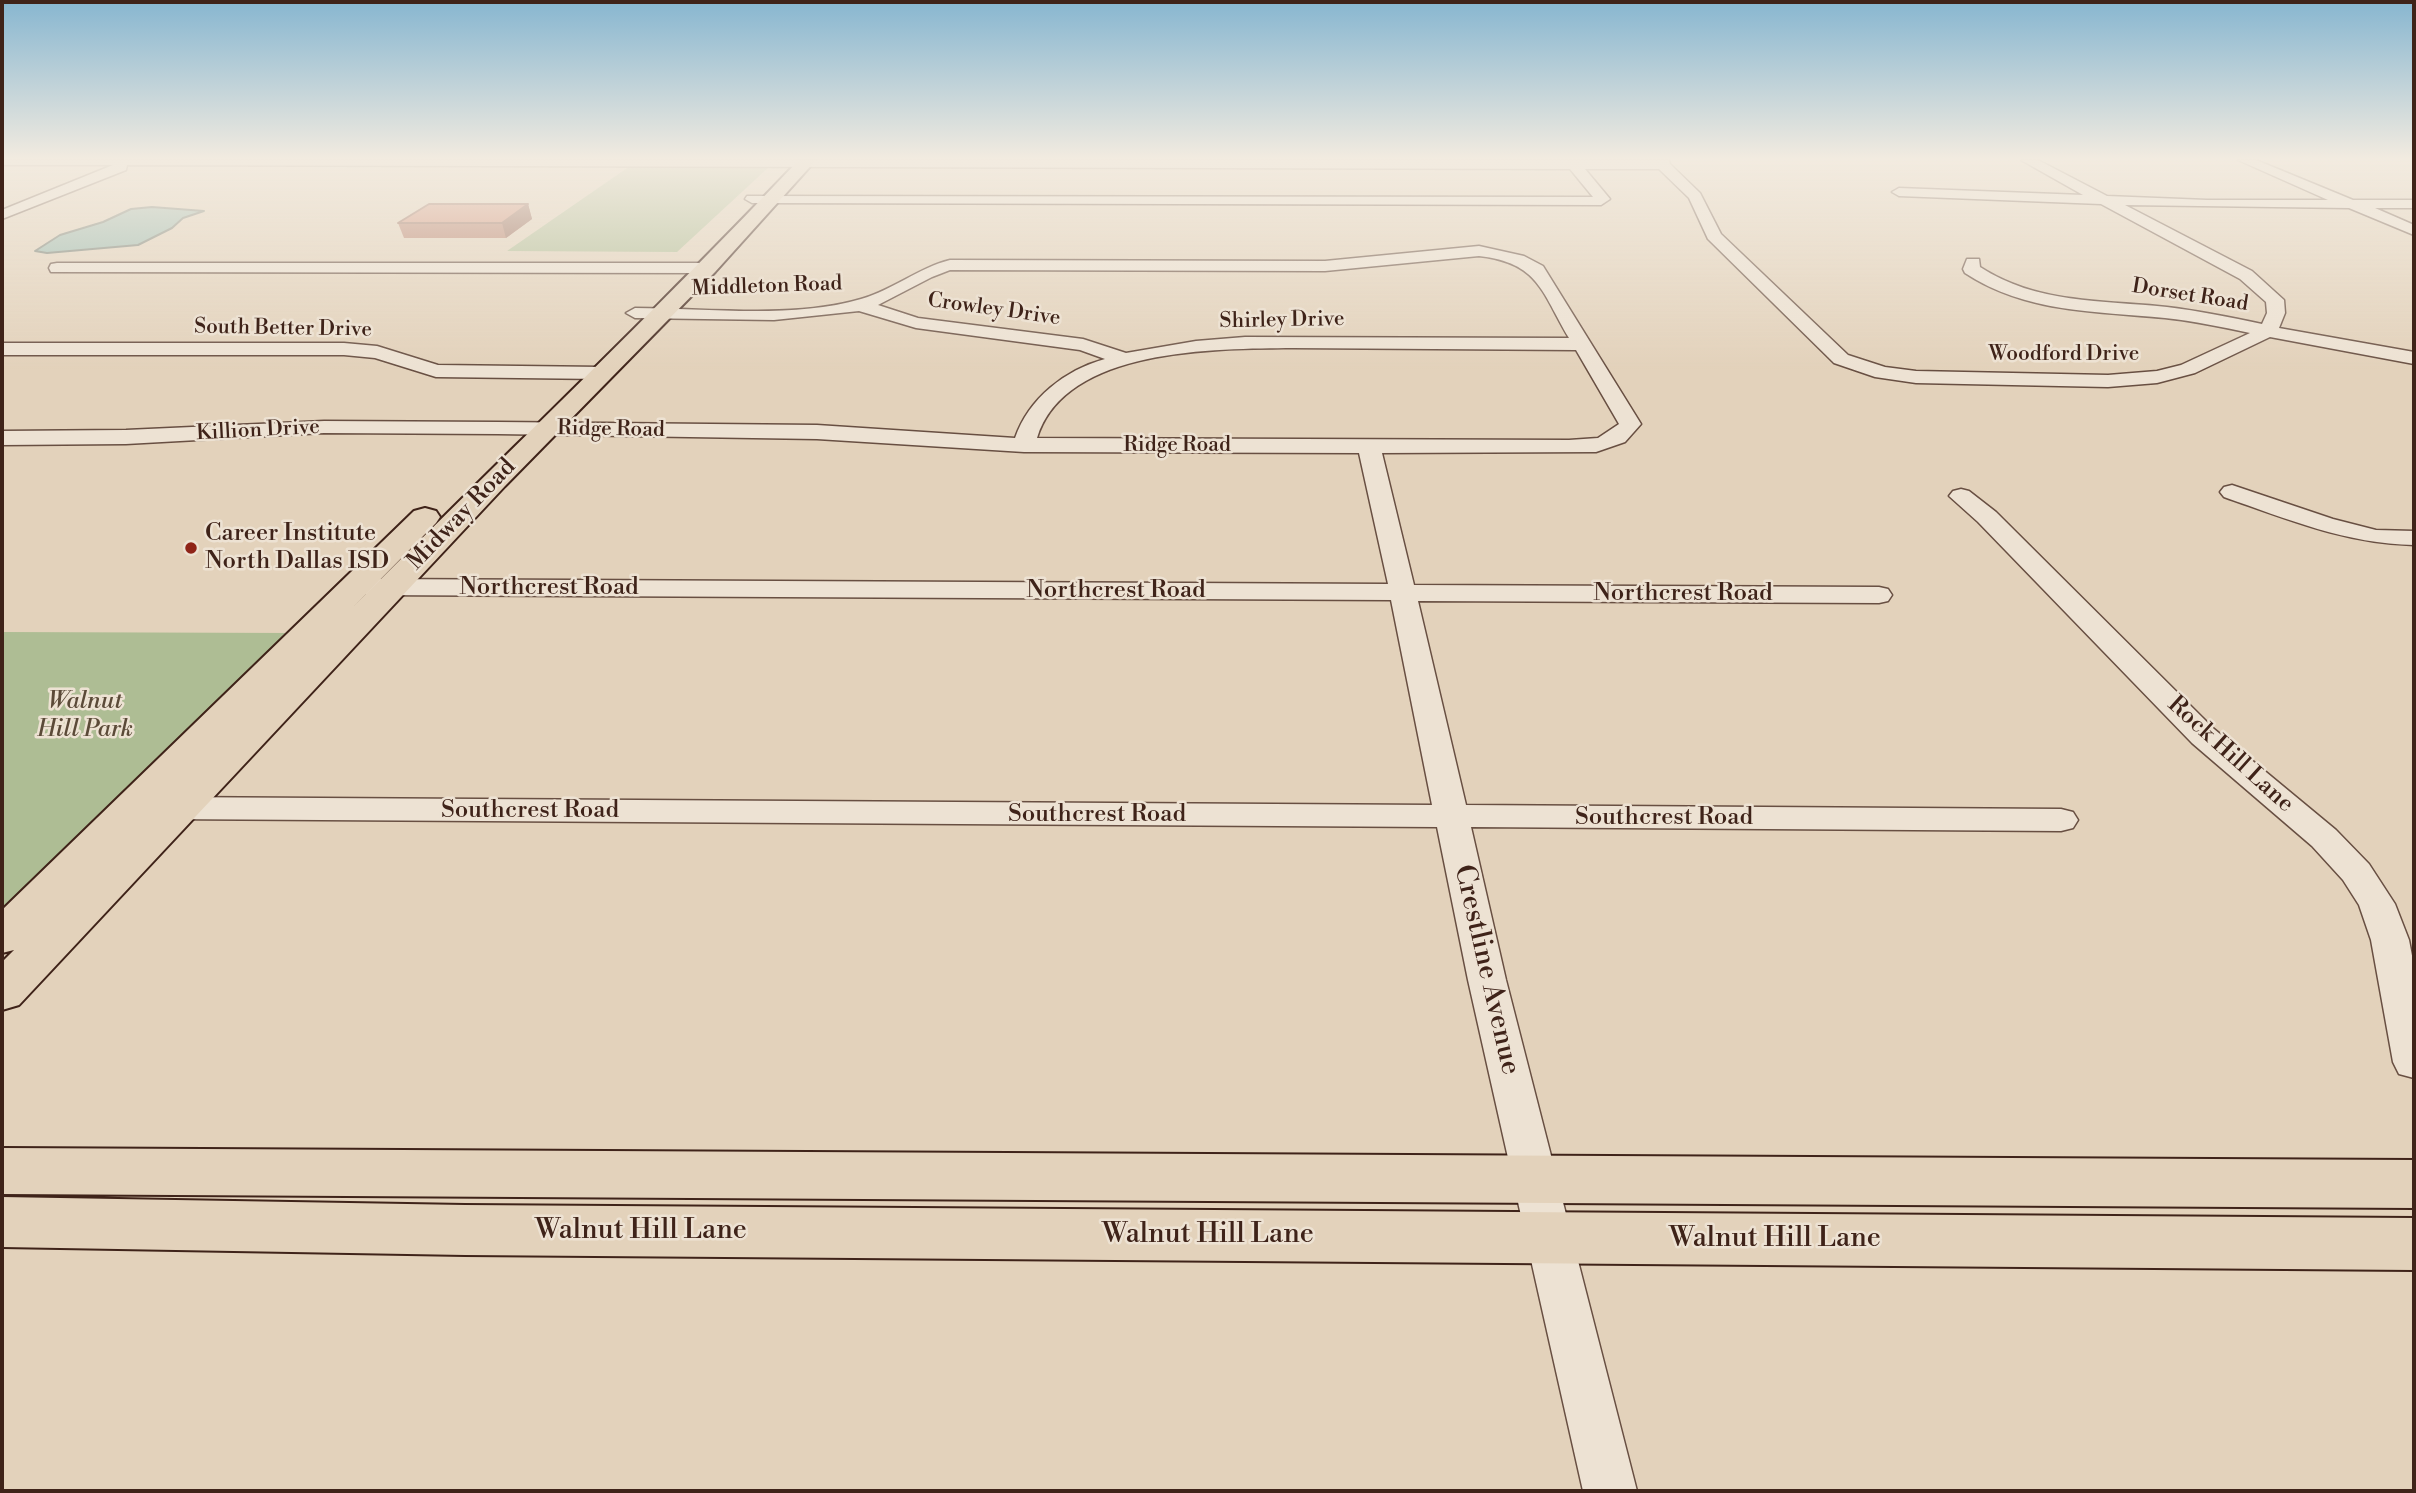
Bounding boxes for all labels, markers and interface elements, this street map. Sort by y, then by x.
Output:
street label: Middleton Road [691,272,843,302]
street label: Dorset Road [2130,274,2250,318]
street label: Crowley Drive [926,288,1062,332]
street label: Shirley Drive [1219,307,1345,335]
street label: South Better Drive [194,315,372,343]
street label: Woodford Drive [1989,342,2139,368]
street label: Killion Drive [196,415,320,447]
street label: Ridge Road [557,416,665,444]
street label: Ridge Road [1123,433,1231,459]
street label: Midway Road [402,453,522,577]
place label: Career Institute North Dallas ISD [205,520,389,576]
marker: Career Institute North Dallas ISD [183,540,199,556]
street label: Northcrest Road [459,574,639,602]
street label: Northcrest Road [1026,577,1206,605]
street label: Northcrest Road [1593,580,1773,608]
park label: Walnut Hill Park [37,688,133,744]
street label: Rock Hill Lane [2161,691,2299,819]
street label: Southcrest Road [441,797,619,825]
street label: Southcrest Road [1008,801,1186,829]
street label: Southcrest Road [1575,804,1753,832]
street label: Crestline Avenue [1446,862,1526,1078]
street label: Walnut Hill Lane [535,1214,747,1248]
street label: Walnut Hill Lane [1102,1218,1314,1252]
street label: Walnut Hill Lane [1669,1222,1881,1256]

